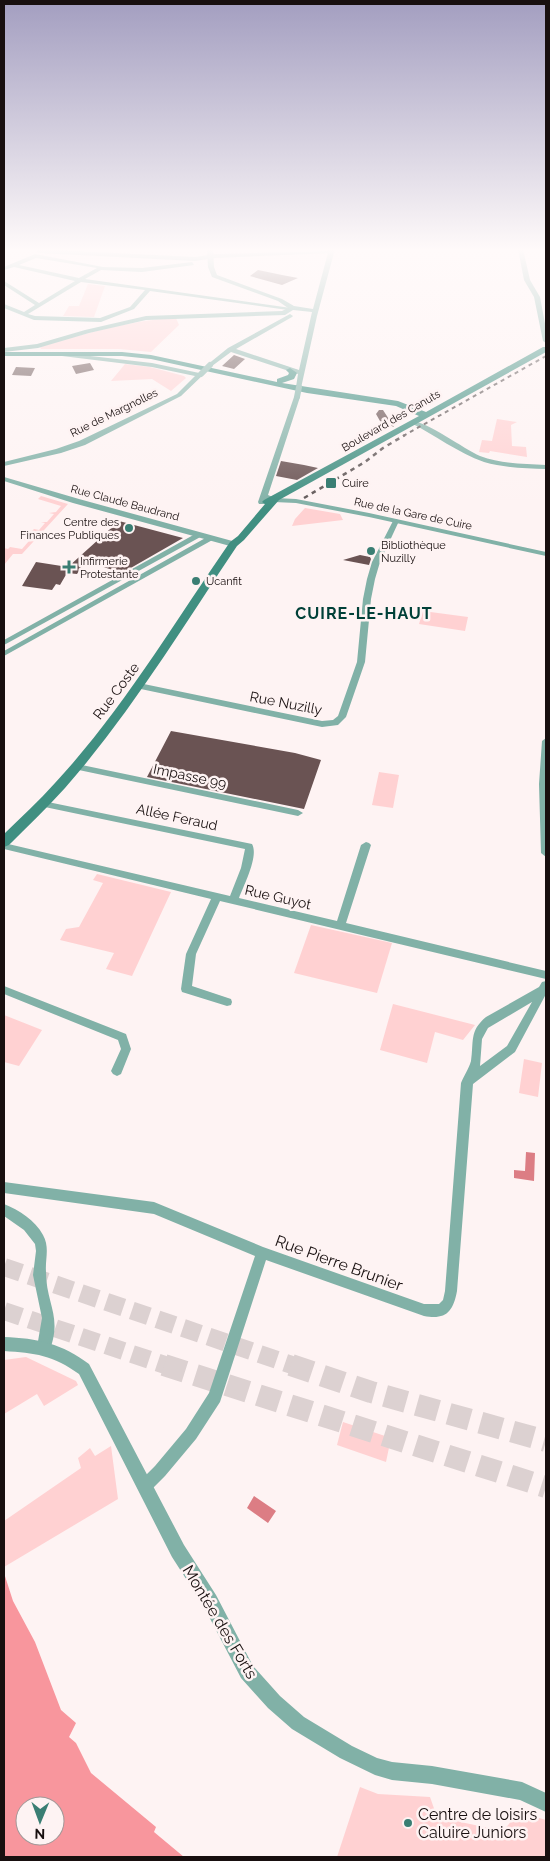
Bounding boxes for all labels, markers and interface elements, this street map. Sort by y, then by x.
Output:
street label: Rue de Margnolles [68,386,160,440]
street label: Boulevard des Canuts [339,387,443,455]
marker: Cuire [324,476,338,490]
place label: Cuire [342,477,369,490]
street label: Rue Claude Baudrand [69,482,181,524]
street label: Rue de la Gare de Cuire [353,495,474,533]
place label: Centre des Finances Publiques [20,516,119,542]
marker: Centre des Finances Publiques [123,522,135,534]
place label: Bibliothèque Nuzilly [381,539,446,565]
marker: Bibliothèque Nuzilly [365,545,377,557]
place label: Infirmerie Protestante [80,555,139,581]
marker: Infirmerie Protestante [62,560,76,574]
marker: Ucanfit [190,575,202,587]
place label: Ucanfit [206,575,242,588]
district label: CUIRE-LE-HAUT [295,604,433,623]
street label: Rue Coste [90,660,142,722]
street label: Rue Nuzilly [249,688,324,718]
street label: Impasse 99 [152,760,228,792]
street label: Allée Feraud [135,801,219,833]
street label: Rue Guyot [243,882,313,912]
street label: Rue Pierre Brunier [273,1231,406,1295]
street label: Montée des Forts [179,1562,262,1682]
north arrow [15,1796,65,1846]
place label: Centre de loisirs Caluire Juniors [418,1805,537,1842]
marker: Centre de loisirs Caluire Juniors [402,1817,414,1829]
text: N [34,1826,45,1842]

